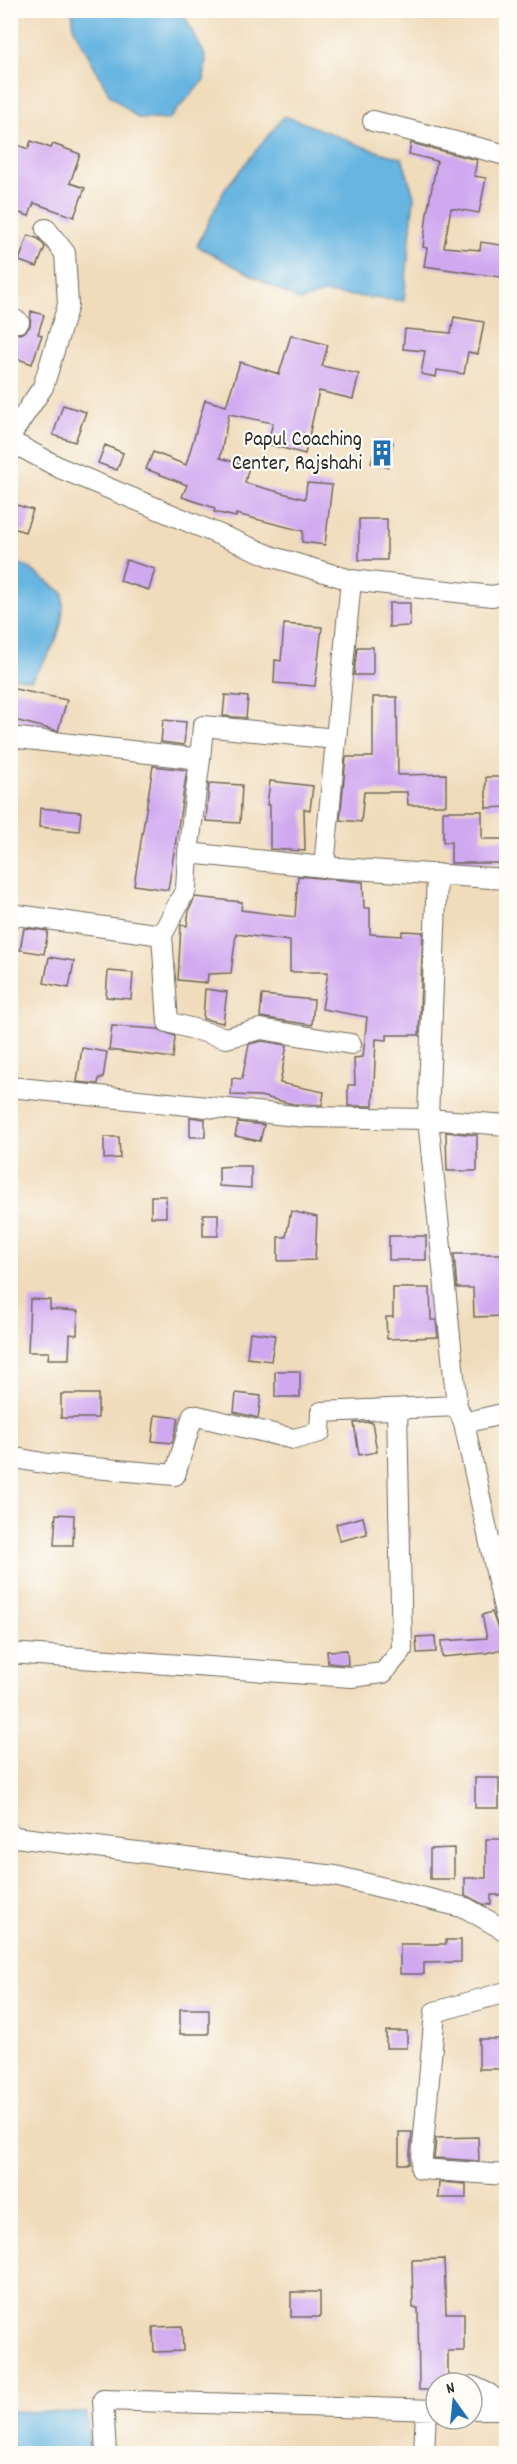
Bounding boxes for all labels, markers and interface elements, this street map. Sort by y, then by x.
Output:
place label: Papul Coaching Center, Rajshahi [232,426,362,480]
building icon: Papul Coaching Center, Rajshahi [367,438,397,468]
north arrow [424,2371,484,2431]
text: N [444,2377,458,2401]

